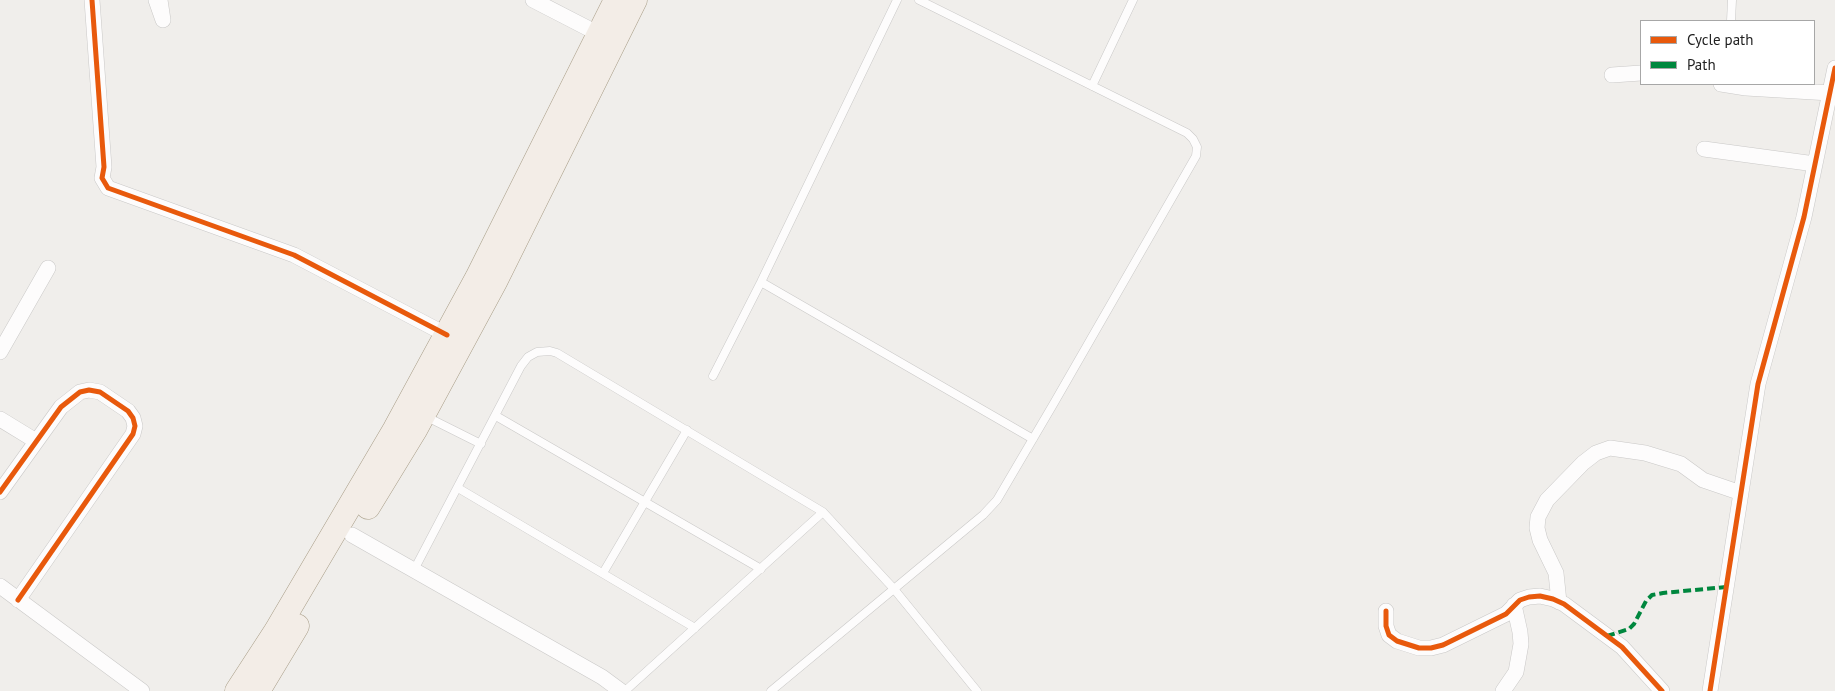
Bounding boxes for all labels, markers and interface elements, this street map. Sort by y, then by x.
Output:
legend [1640,20,1815,85]
text: Cycle path [1687,30,1753,49]
text: Path [1687,55,1716,74]

